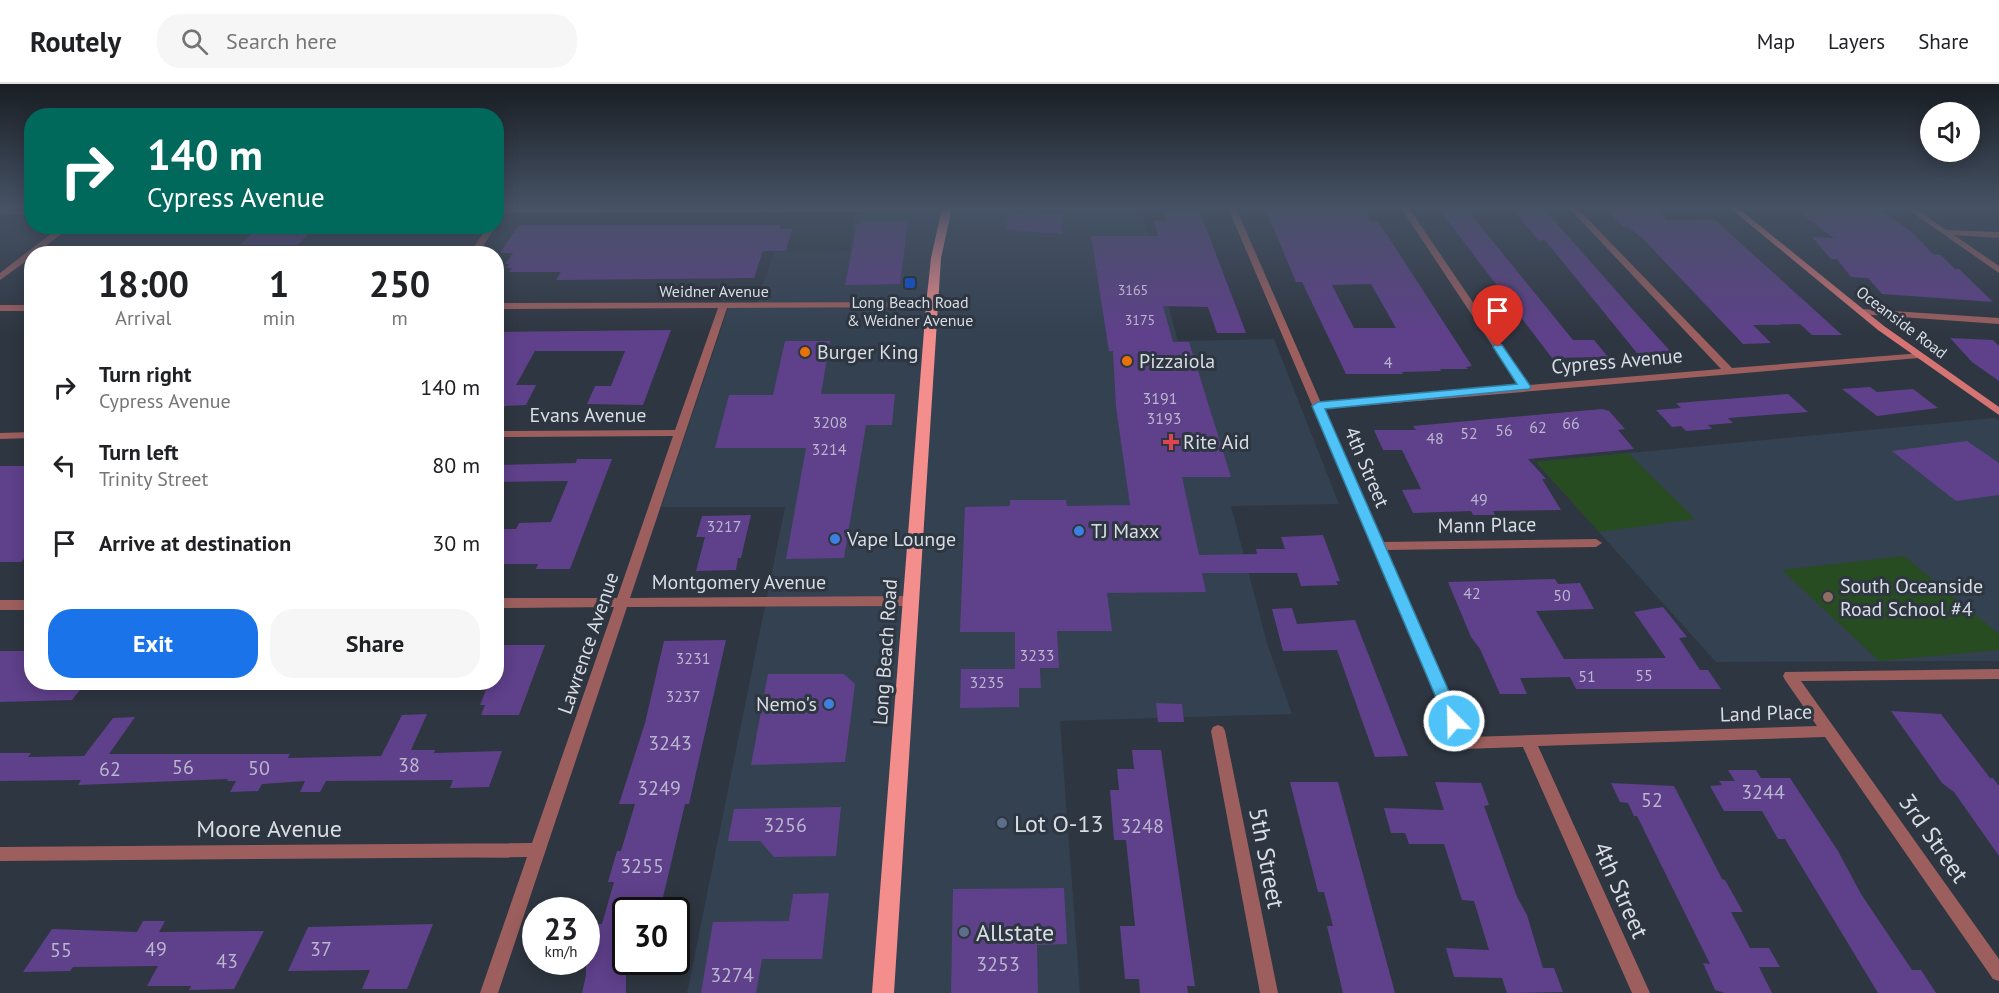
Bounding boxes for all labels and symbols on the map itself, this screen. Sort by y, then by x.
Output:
marker: Long Beach Road & Weidner Avenue [903,276,917,290]
street label: Weidner Avenue [659,281,769,301]
house number: 3165 [1118,281,1148,299]
street label: Oceanside Road [1853,281,1951,363]
pin [1472,285,1523,347]
place label: Long Beach Road & Weidner Avenue [847,292,973,330]
house number: 3175 [1125,311,1155,329]
place label: Burger King [817,339,919,365]
street label: Cypress Avenue [1550,342,1684,380]
marker: Burger King [798,345,812,359]
place label: Pizzaiola [1139,348,1215,374]
house number: 4 [1384,352,1393,372]
marker: Pizzaiola [1120,354,1134,368]
house number: 3191 [1143,388,1177,408]
street label: Evans Avenue [530,402,646,428]
house number: 3193 [1147,408,1181,428]
house number: 3208 [813,412,847,432]
house number: 66 [1562,413,1580,433]
house number: 62 [1529,417,1547,437]
house number: 56 [1495,420,1513,440]
street label: 4th Street [1338,423,1396,511]
house number: 52 [1460,423,1478,443]
house number: 48 [1426,428,1444,448]
place label: Rite Aid [1183,429,1250,455]
marker: Rite Aid [1164,435,1178,449]
house number: 3214 [812,439,847,459]
house number: 49 [1470,489,1488,509]
street label: Mann Place [1437,511,1537,539]
house number: 3217 [707,516,741,536]
place label: TJ Maxx [1091,518,1159,544]
marker: TJ Maxx [1072,524,1086,538]
place label: Vape Lounge [846,526,956,552]
marker: Vape Lounge [828,532,842,546]
street label: Lawrence Avenue [552,569,624,717]
street label: Montgomery Avenue [652,569,826,595]
place label: South Oceanside Road School #4 [1840,573,1983,622]
street label: Long Beach Road [867,578,903,726]
house number: 42 [1463,583,1481,603]
house number: 50 [1553,585,1571,605]
marker: South Oceanside Road School #4 [1821,590,1835,604]
house number: 3233 [1020,645,1054,665]
house number: 3231 [676,648,710,668]
house number: 55 [1635,665,1653,685]
house number: 51 [1578,666,1596,686]
house number: 3235 [970,672,1004,692]
house number: 3237 [666,686,700,706]
position arrow [1422,689,1486,753]
place label: Nemo's [756,691,817,717]
marker: Nemo's [822,697,836,711]
street label: Land Place [1719,698,1813,728]
house number: 3243 [648,730,692,756]
house number: 38 [398,752,420,778]
house number: 56 [172,754,194,780]
house number: 50 [248,755,270,781]
house number: 62 [99,756,121,782]
house number: 3249 [637,775,681,801]
house number: 3244 [1741,779,1785,805]
house number: 52 [1641,787,1663,813]
street label: 3rd Street [1892,787,1976,889]
street label: 5th Street [1242,805,1292,911]
place label: Lot O-13 [1014,808,1104,839]
house number: 3256 [763,812,807,838]
street label: Moore Avenue [196,813,342,844]
house number: 3248 [1120,813,1164,839]
marker: Lot O-13 [995,816,1009,830]
street label: 4th Street [1586,837,1656,943]
house number: 3255 [620,853,664,879]
speed limit sign: 30 [612,897,690,975]
place label: Allstate [976,917,1054,948]
marker: Allstate [957,925,971,939]
house number: 49 [145,936,167,962]
house number: 37 [310,936,332,962]
house number: 55 [50,937,72,963]
house number: 43 [216,948,238,974]
house number: 3253 [976,951,1020,977]
house number: 3274 [710,962,754,988]

